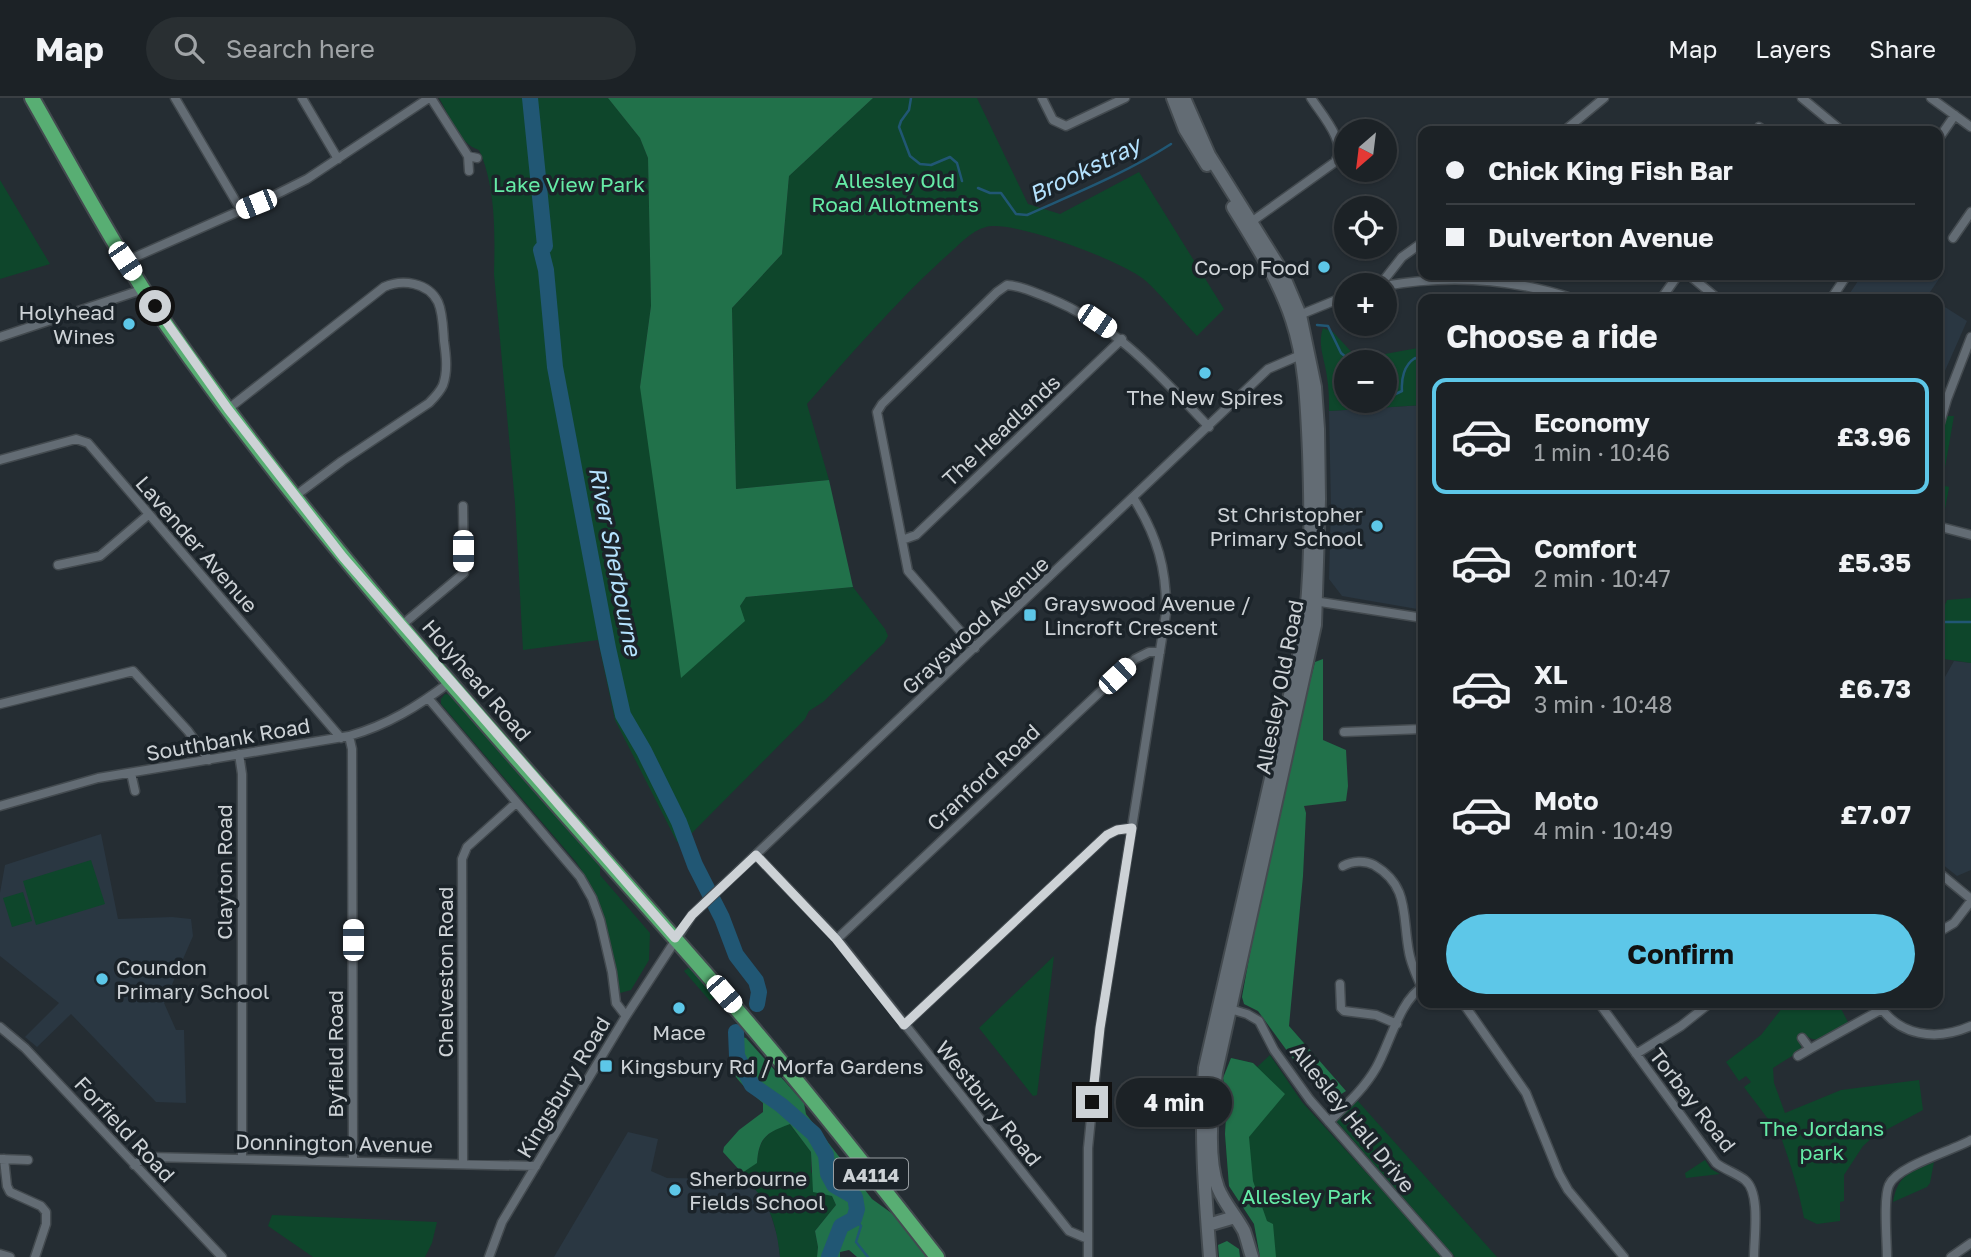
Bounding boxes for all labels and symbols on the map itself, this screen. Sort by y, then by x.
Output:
north arrow [1334,119,1396,182]
water label: Brookstray [1024,129,1147,208]
park label: Allesley Old Road Allotments [811,167,979,217]
park label: Lake View Park [493,171,645,197]
car [233,186,280,222]
car [105,238,146,284]
place label: Co-op Food [1194,254,1310,280]
marker: Co-op Food [1316,259,1332,275]
route start [139,290,171,322]
place label: Holyhead Wines [19,299,115,349]
car [1074,301,1121,341]
marker: Holyhead Wines [121,316,137,332]
marker: The New Spires [1197,365,1213,381]
street label: The Headlands [937,369,1065,491]
place label: The New Spires [1127,384,1283,410]
water label: River Sherbourne [584,464,648,659]
street label: Lavender Avenue [131,470,263,618]
place label: St Christopher Primary School [1209,501,1363,551]
marker: St Christopher Primary School [1369,518,1385,534]
car [453,530,474,572]
street label: Grayswood Avenue [896,550,1054,700]
place label: Grayswood Avenue / Lincroft Crescent [1044,590,1251,640]
street label: Allesley Old Road [1249,598,1309,776]
marker: Grayswood Avenue / Lincroft Crescent [1022,607,1038,623]
street label: Holyhead Road [417,614,537,746]
car [1095,654,1140,698]
street label: Southbank Road [144,712,312,766]
street label: Cranford Road [921,718,1045,836]
street label: Clayton Road [211,804,237,940]
street label: Chelveston Road [432,887,458,1057]
car [343,919,364,961]
place label: Coundon Primary School [116,954,270,1004]
marker: Coundon Primary School [94,971,110,987]
car [703,971,746,1017]
street label: Byfield Road [322,990,348,1118]
marker: Mace [671,1000,687,1016]
street label: Kingsbury Road [511,1012,615,1162]
place label: Mace [652,1019,706,1045]
street label: Westbury Road [930,1035,1048,1171]
street label: Allesley Hall Drive [1285,1038,1421,1198]
street label: Torbay Road [1644,1043,1742,1157]
place label: Kingsbury Rd / Morfa Gardens [620,1053,924,1079]
marker: Kingsbury Rd / Morfa Gardens [598,1058,614,1074]
street label: Forfield Road [69,1071,181,1187]
callout: 4 min [1116,1077,1232,1126]
route end [1076,1086,1108,1118]
park label: The Jordans park [1760,1115,1884,1165]
street label: Donnington Avenue [235,1128,433,1158]
road number: A4114 [834,1158,908,1190]
place label: Sherbourne Fields School [689,1165,825,1215]
marker: Sherbourne Fields School [667,1182,683,1198]
park label: Allesley Park [1242,1183,1373,1209]

